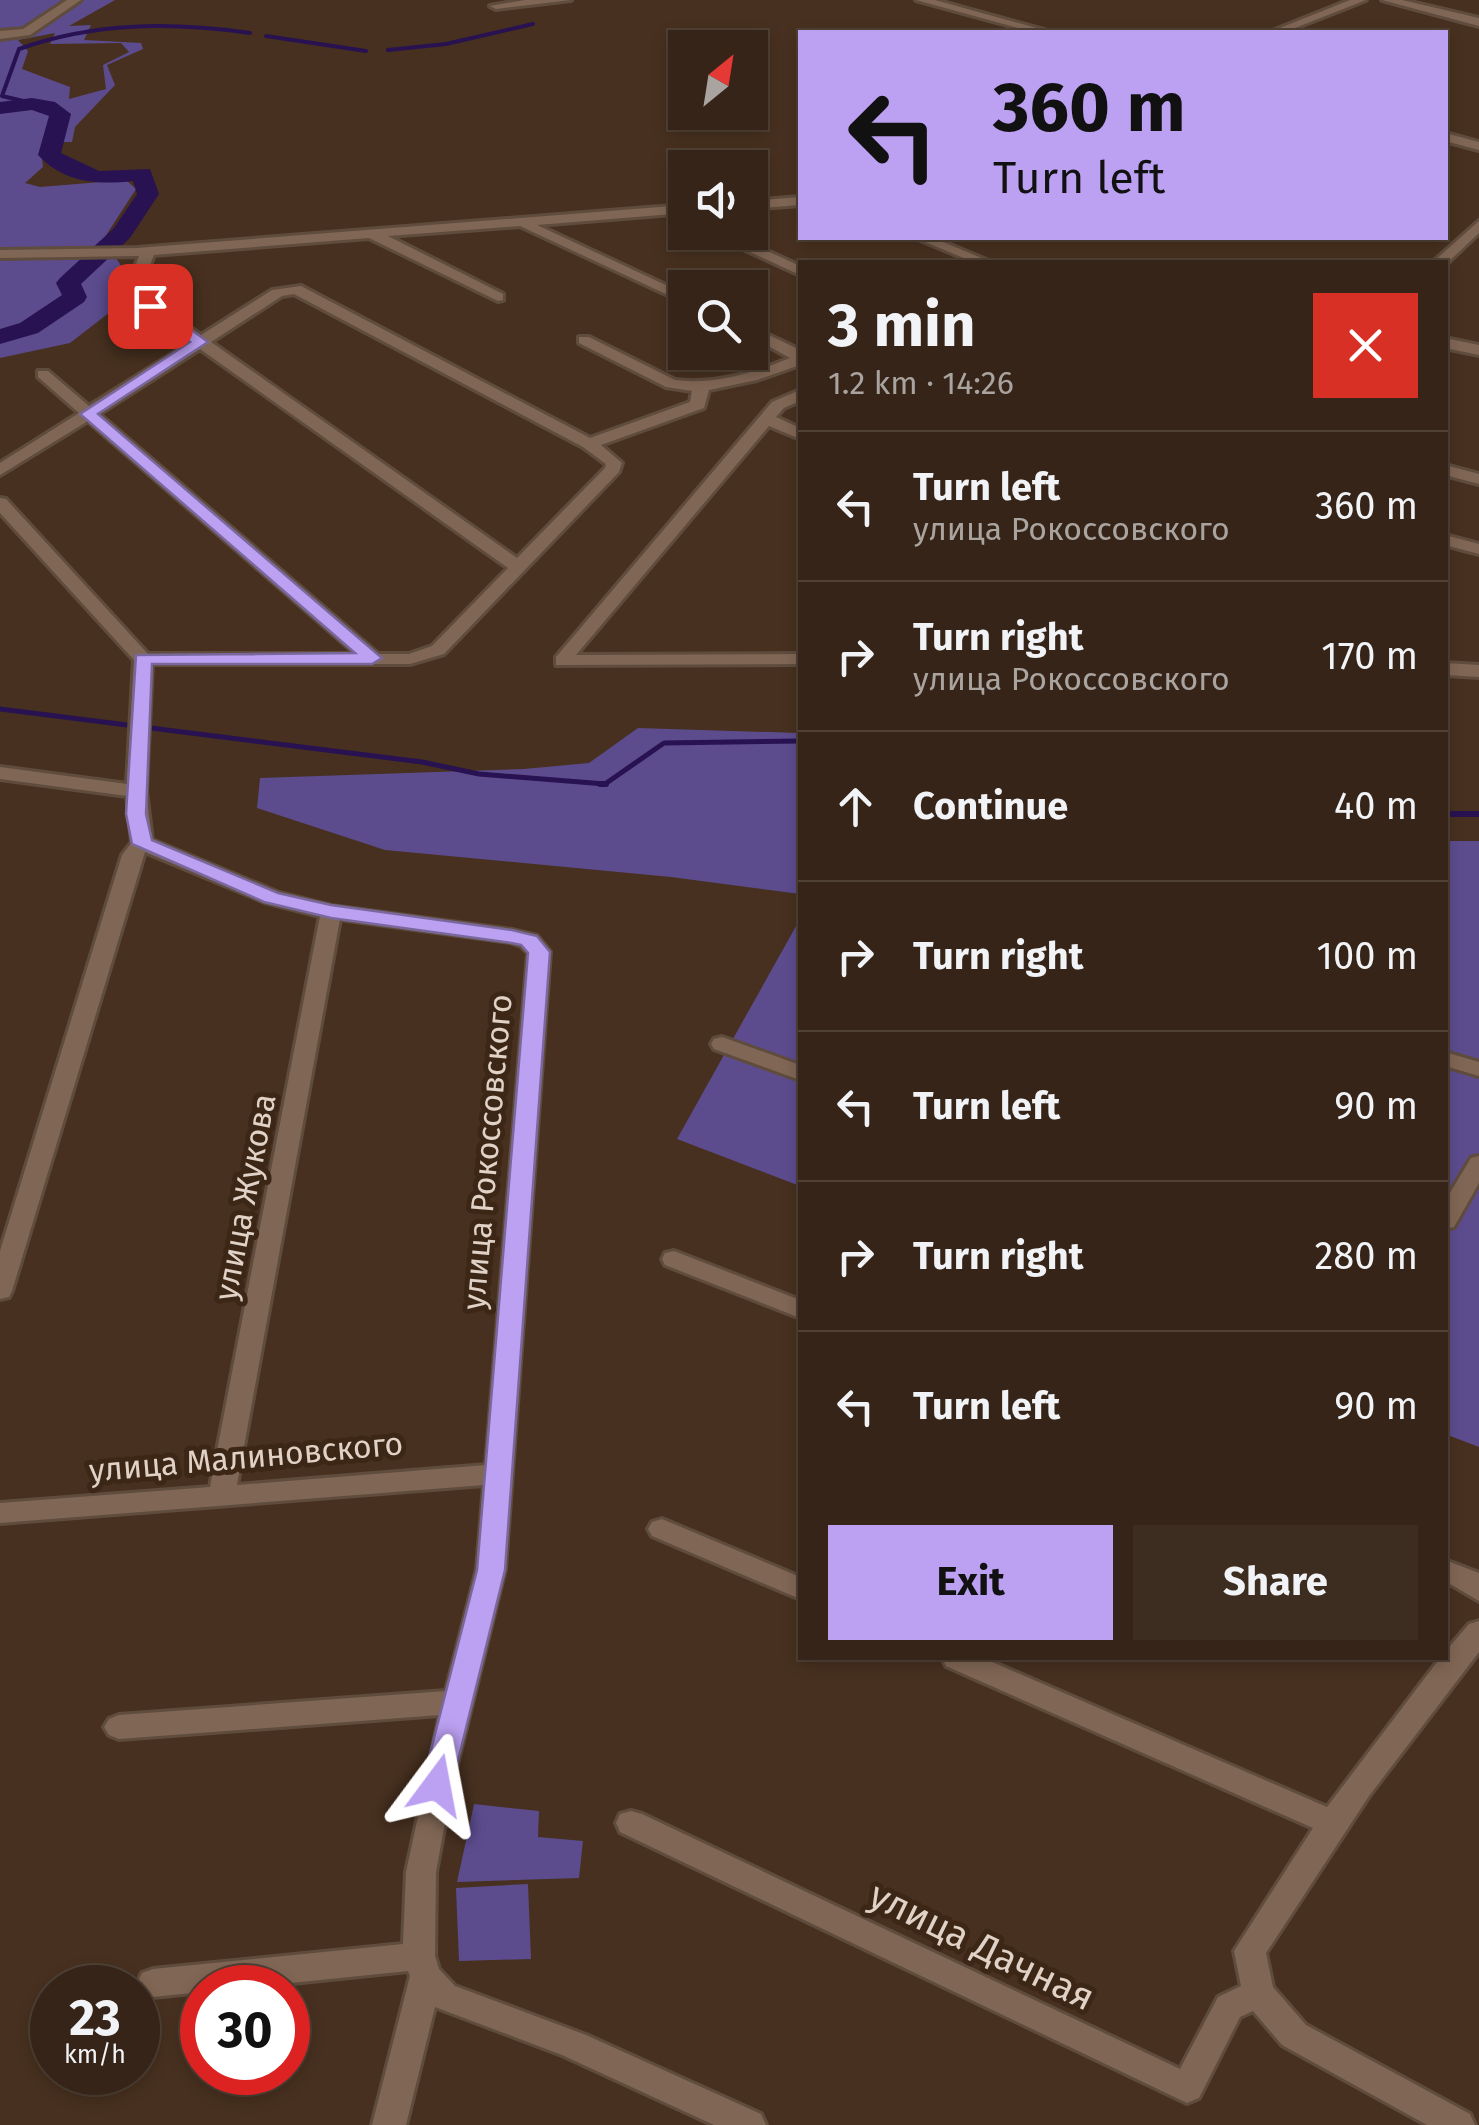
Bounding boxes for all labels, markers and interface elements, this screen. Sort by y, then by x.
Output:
north arrow [668,30,768,130]
map controls [668,30,768,370]
text: 360 m [993,66,1186,150]
icon: left [828,70,958,200]
button: sound [668,150,768,250]
text: Turn left [993,151,1165,205]
pin [108,264,193,349]
button: search [668,270,768,370]
icon: arrive [123,279,178,334]
text: 3 min [828,290,976,362]
button: close [1313,293,1418,398]
text: 1.2 km · 14:26 [828,364,1014,402]
text: Turn left [913,464,1060,510]
icon: left [828,479,883,534]
text: 360 m [1315,483,1418,529]
text: улица Рокоссовского [913,510,1230,548]
text: Turn right [913,614,1083,660]
icon: right [828,629,883,684]
text: 170 m [1321,633,1418,679]
text: улица Рокоссовского [913,660,1230,698]
icon: ahead [828,779,883,834]
text: Continue [913,783,1068,829]
text: 40 m [1334,783,1418,829]
icon: right [828,929,883,984]
text: Turn right [913,933,1083,979]
text: 100 m [1317,933,1418,979]
street label: улица Рокоссовского [454,993,520,1311]
icon: left [828,1079,883,1134]
text: Turn left [913,1083,1060,1129]
text: 90 m [1334,1083,1418,1129]
street label: улица Жукова [206,1091,284,1303]
icon: right [828,1229,883,1284]
text: Turn right [913,1233,1083,1279]
text: 280 m [1314,1233,1418,1279]
icon: left [828,1379,883,1434]
text: Turn left [913,1383,1060,1429]
text: 90 m [1334,1383,1418,1429]
street label: улица Малиновского [87,1424,405,1490]
button: Exit [828,1525,1113,1640]
button: Share [1133,1525,1418,1640]
position arrow [385,1733,489,1837]
street label: улица Дачная [862,1872,1102,2020]
speed limit sign: 30 [180,1965,310,2095]
text: 23 [69,1988,121,2048]
text: km/h [64,2040,126,2070]

